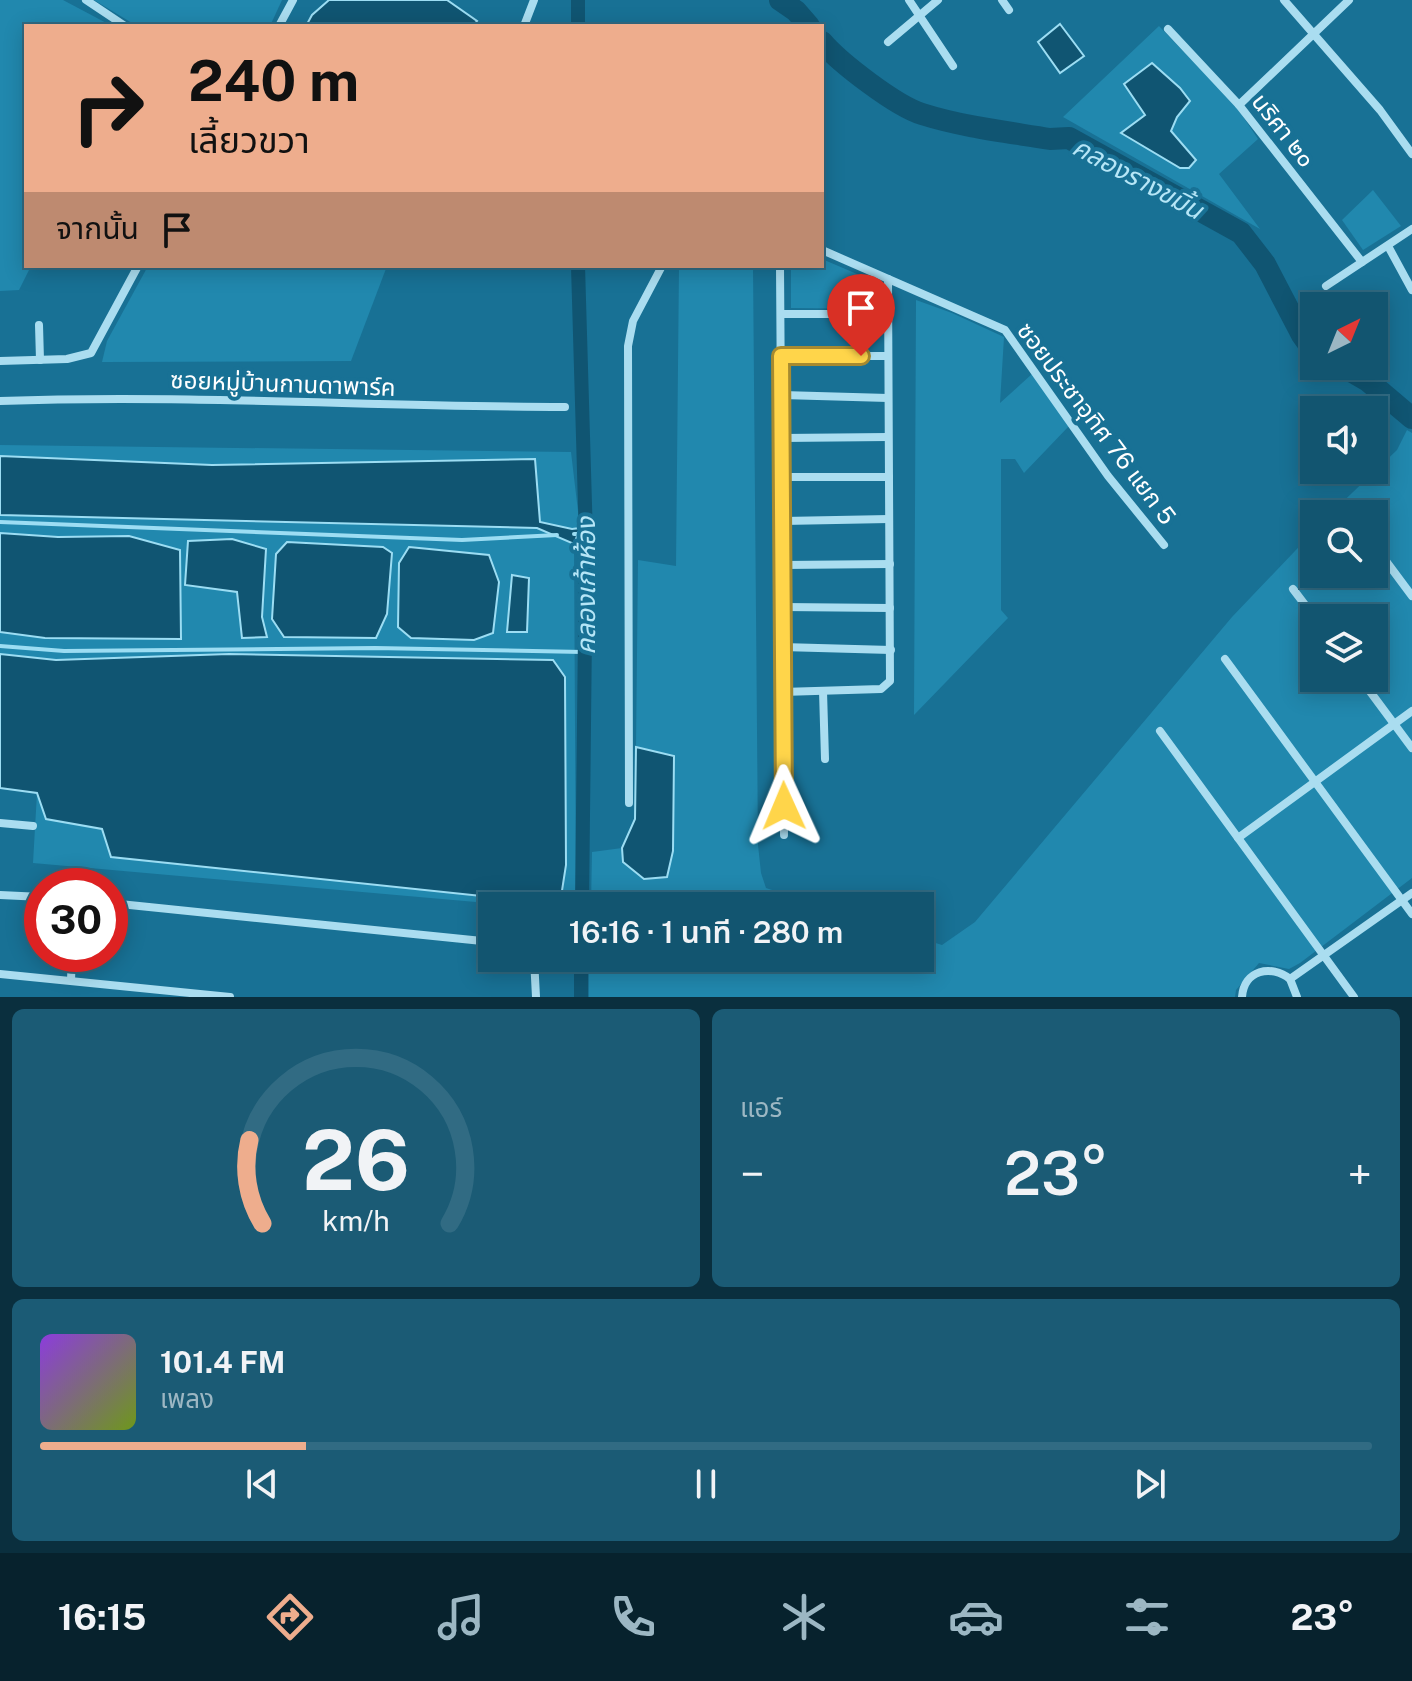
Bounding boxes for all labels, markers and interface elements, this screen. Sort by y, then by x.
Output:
text: 240 m [188,48,359,114]
icon: right [56,56,160,160]
street label: นริศา ๒๐ [1247,88,1321,172]
text: เลี้ยวขวา [188,119,310,161]
water label: คลองรางขมิ้น [1068,130,1210,226]
icon: arrive [155,208,199,252]
text: จากนั้น [56,210,139,246]
pin [827,274,895,356]
icon: arrive [839,286,883,330]
north arrow [1300,292,1388,380]
map controls [1300,292,1388,692]
street label: ซอยประชาอุทิศ 76 แยก 5 [1010,317,1182,531]
street label: ซอยหมู่บ้านกานดาพาร์ค [170,365,396,403]
button: sound [1300,396,1388,484]
button: search [1300,500,1388,588]
water label: คลองเก้าห้อง [570,516,601,655]
button: layers [1300,604,1388,692]
position arrow [742,764,826,848]
speed limit sign: 30 [24,868,128,972]
text: 16:16 · 1 นาที · 280 m [569,914,843,950]
text: แอร์ [740,1092,782,1123]
text: 26 [302,1111,410,1209]
text: 23° [1004,1138,1108,1209]
text: − [740,1148,764,1200]
text: + [1348,1148,1372,1200]
text: km/h [322,1204,390,1237]
text: 101.4 FM [160,1344,285,1380]
text: เพลง [160,1383,214,1414]
icon: previous [240,1462,284,1506]
icon: pause [684,1462,728,1506]
icon: next [1128,1462,1172,1506]
icon: directions [262,1589,318,1645]
icon: music [433,1589,489,1645]
icon: phone [605,1589,661,1645]
icon: climate [776,1589,832,1645]
icon: car [948,1589,1004,1645]
icon: filters [1119,1589,1175,1645]
text: 16:15 [58,1596,146,1638]
text: 23° [1290,1596,1354,1638]

